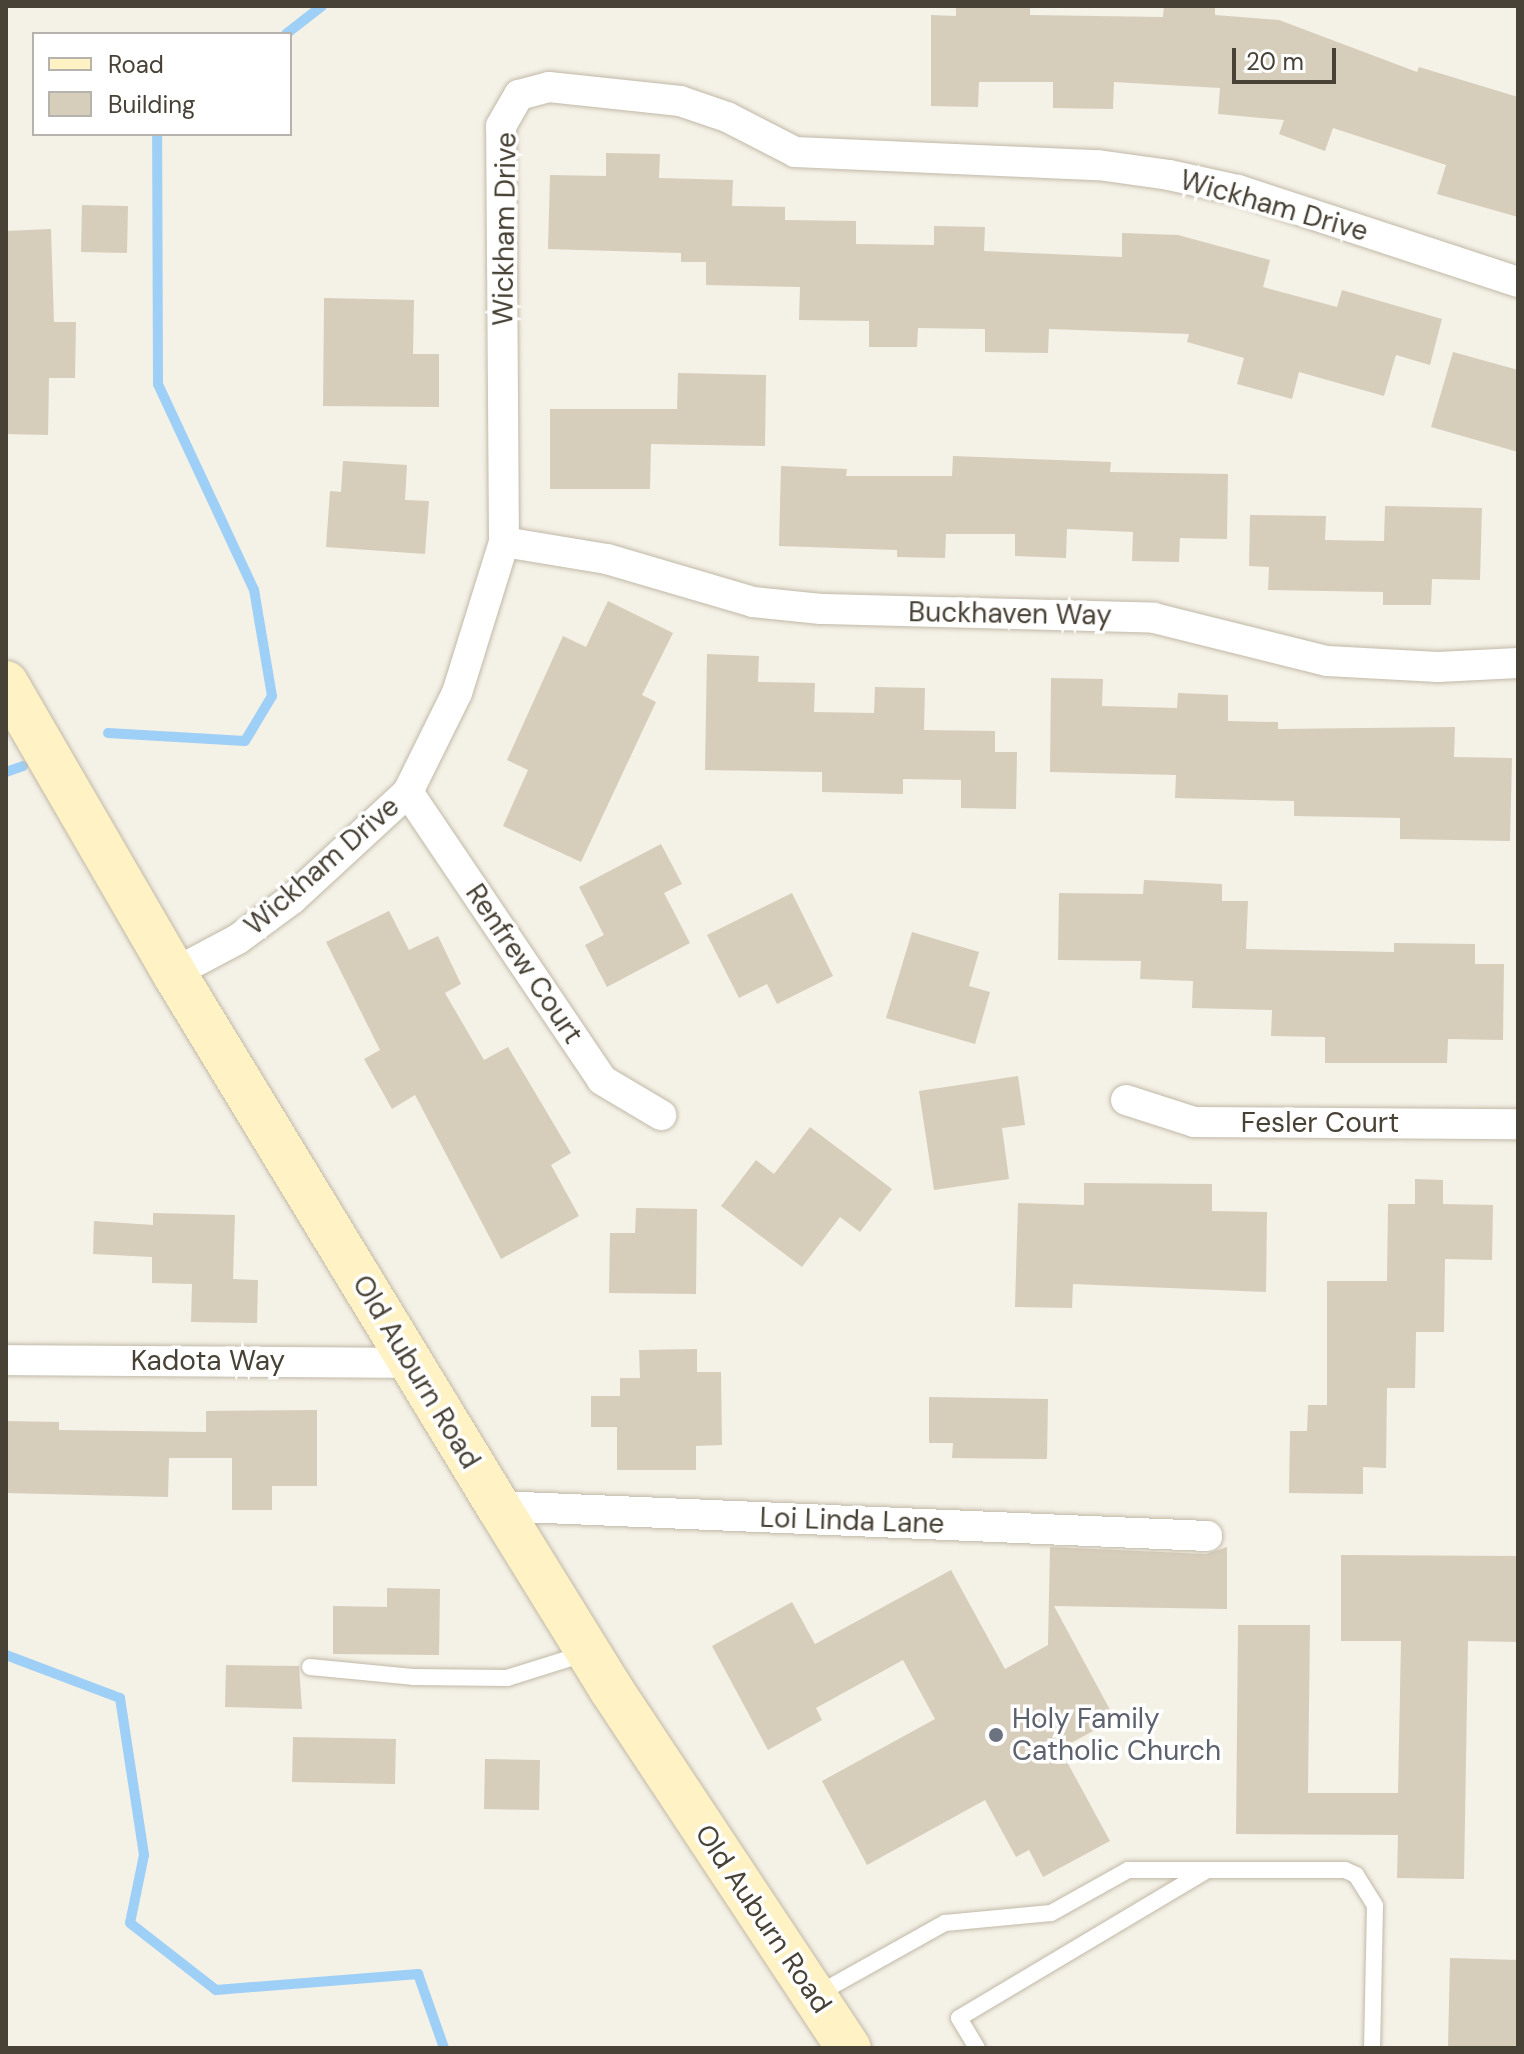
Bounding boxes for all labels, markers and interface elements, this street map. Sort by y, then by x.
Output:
legend [32,32,292,136]
scale bar [1236,32,1340,82]
text: 20 m [1246,46,1304,77]
text: Road [108,49,164,80]
text: Building [108,89,195,120]
street label: Wickham Drive [487,132,523,326]
street label: Wickham Drive [1176,163,1372,249]
street label: Buckhaven Way [908,595,1112,633]
street label: Wickham Drive [238,790,406,942]
street label: Renfrew Court [458,878,590,1050]
street label: Fesler Court [1241,1106,1399,1140]
street label: Old Auburn Road [345,1269,487,1475]
street label: Kadota Way [131,1344,285,1378]
street label: Loi Linda Lane [759,1501,945,1541]
place label: Holy Family Catholic Church [1012,1702,1221,1768]
marker: Holy Family Catholic Church [987,1726,1005,1744]
street label: Old Auburn Road [688,1818,838,2020]

